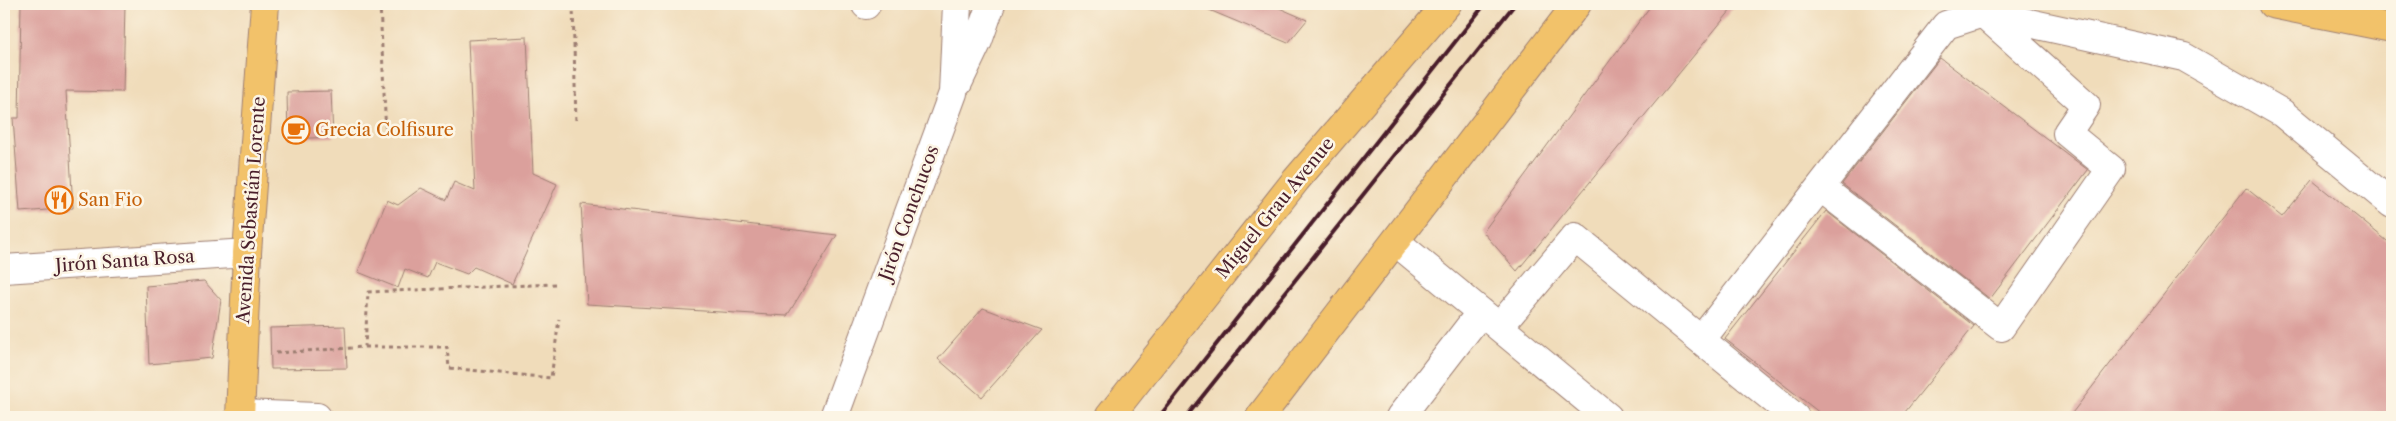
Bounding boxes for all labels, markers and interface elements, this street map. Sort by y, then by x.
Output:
street label: Avenida Sebastián Lorente [232,96,270,325]
cafe icon: Grecia Colfisure [281,115,311,145]
place label: Grecia Colfisure [315,119,454,141]
street label: Miguel Grau Avenue [1211,133,1339,283]
street label: Jirón Conchucos [873,142,944,287]
restaurant icon: San Fio [44,185,74,215]
place label: San Fio [78,189,142,211]
street label: Jirón Santa Rosa [52,245,196,277]

